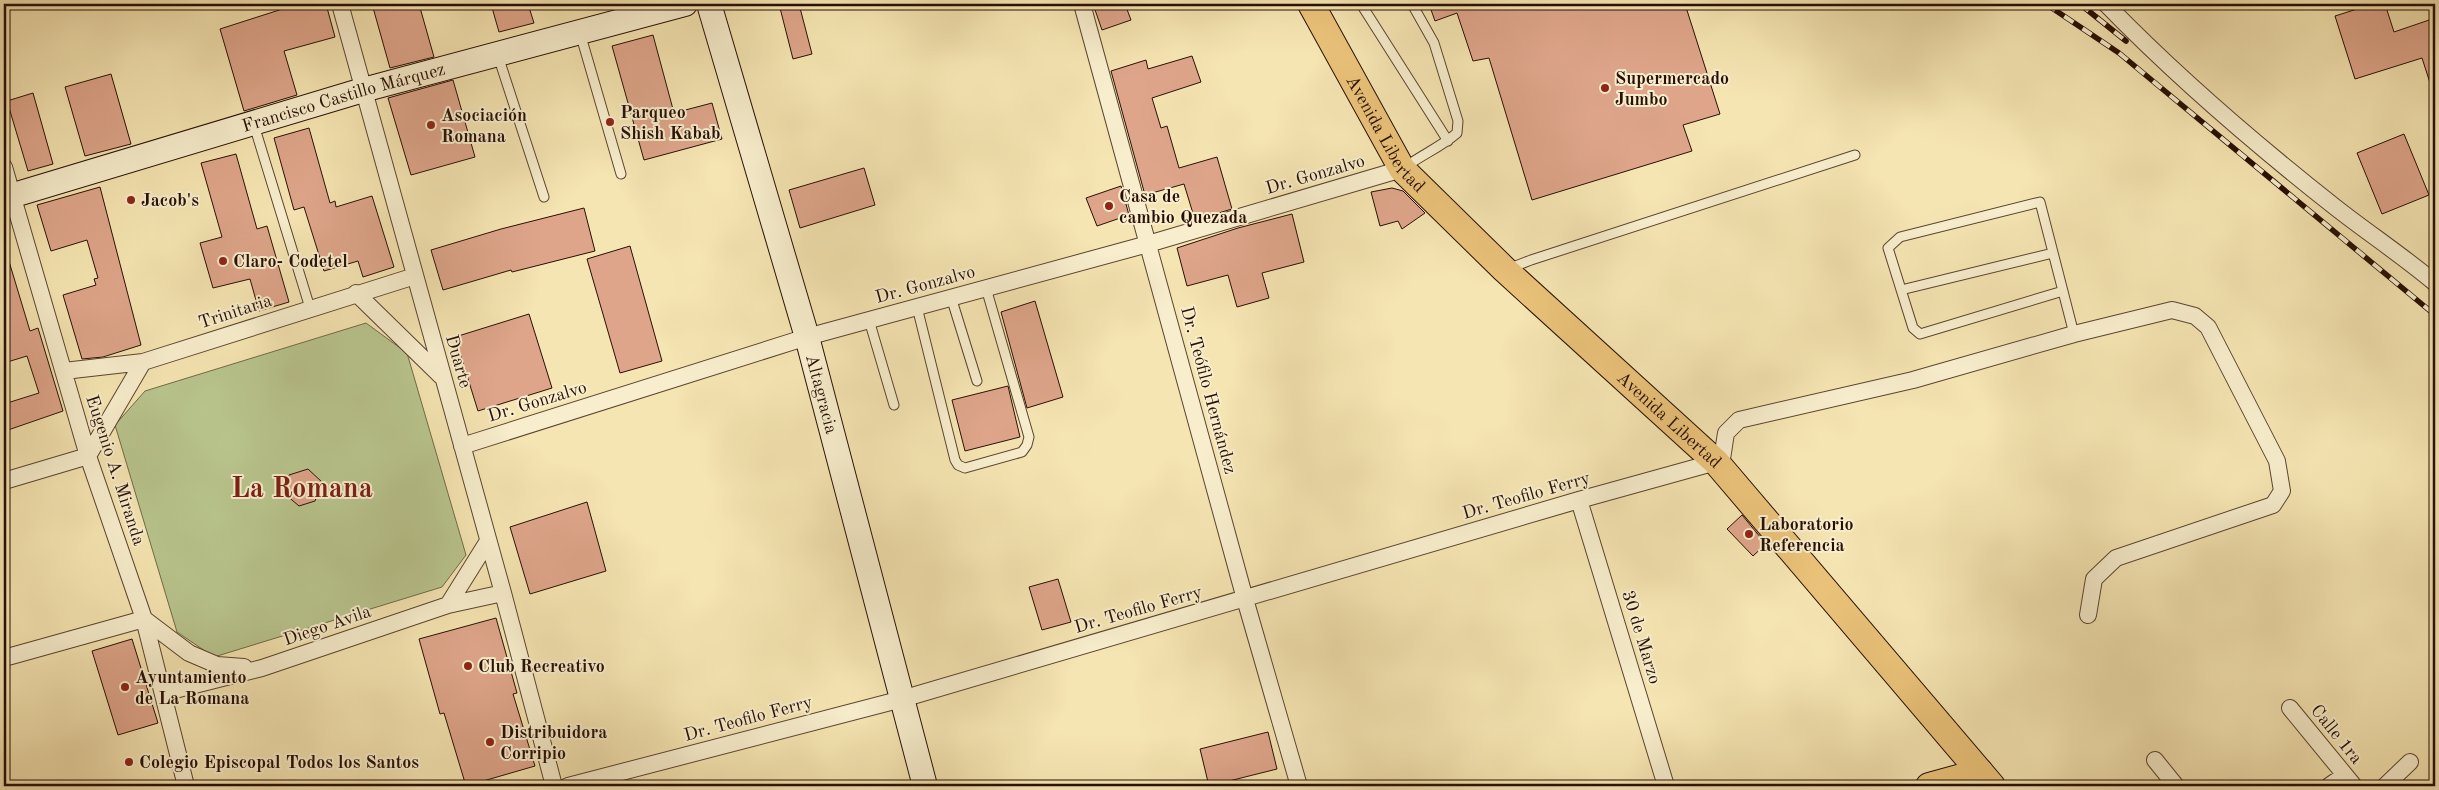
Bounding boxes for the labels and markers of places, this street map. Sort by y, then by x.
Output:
place label: Supermercado Jumbo [1615,70,1729,109]
marker: Supermercado Jumbo [1599,82,1611,94]
place label: Parqueo Shish Kabab [620,104,721,143]
place label: Asociación Romana [441,107,527,146]
marker: Parqueo Shish Kabab [604,116,616,128]
marker: Asociación Romana [425,119,437,131]
place label: Casa de cambio Quezada [1119,188,1247,227]
place label: Jacob's [141,192,199,210]
marker: Jacob's [125,194,137,206]
marker: Casa de cambio Quezada [1103,200,1115,212]
place label: Claro- Codetel [233,253,348,271]
marker: Claro- Codetel [217,255,229,267]
place label: Laboratorio Referencia [1759,516,1854,555]
marker: Laboratorio Referencia [1743,528,1755,540]
place label: Club Recreativo [478,658,605,676]
marker: Club Recreativo [462,660,474,672]
place label: Ayuntamiento de La Romana [135,669,249,708]
marker: Ayuntamiento de La Romana [119,681,131,693]
place label: Distribuidora Corripio [500,724,607,763]
marker: Distribuidora Corripio [484,736,496,748]
place label: Colegio Episcopal Todos los Santos [139,754,419,772]
marker: Colegio Episcopal Todos los Santos [123,756,135,768]

